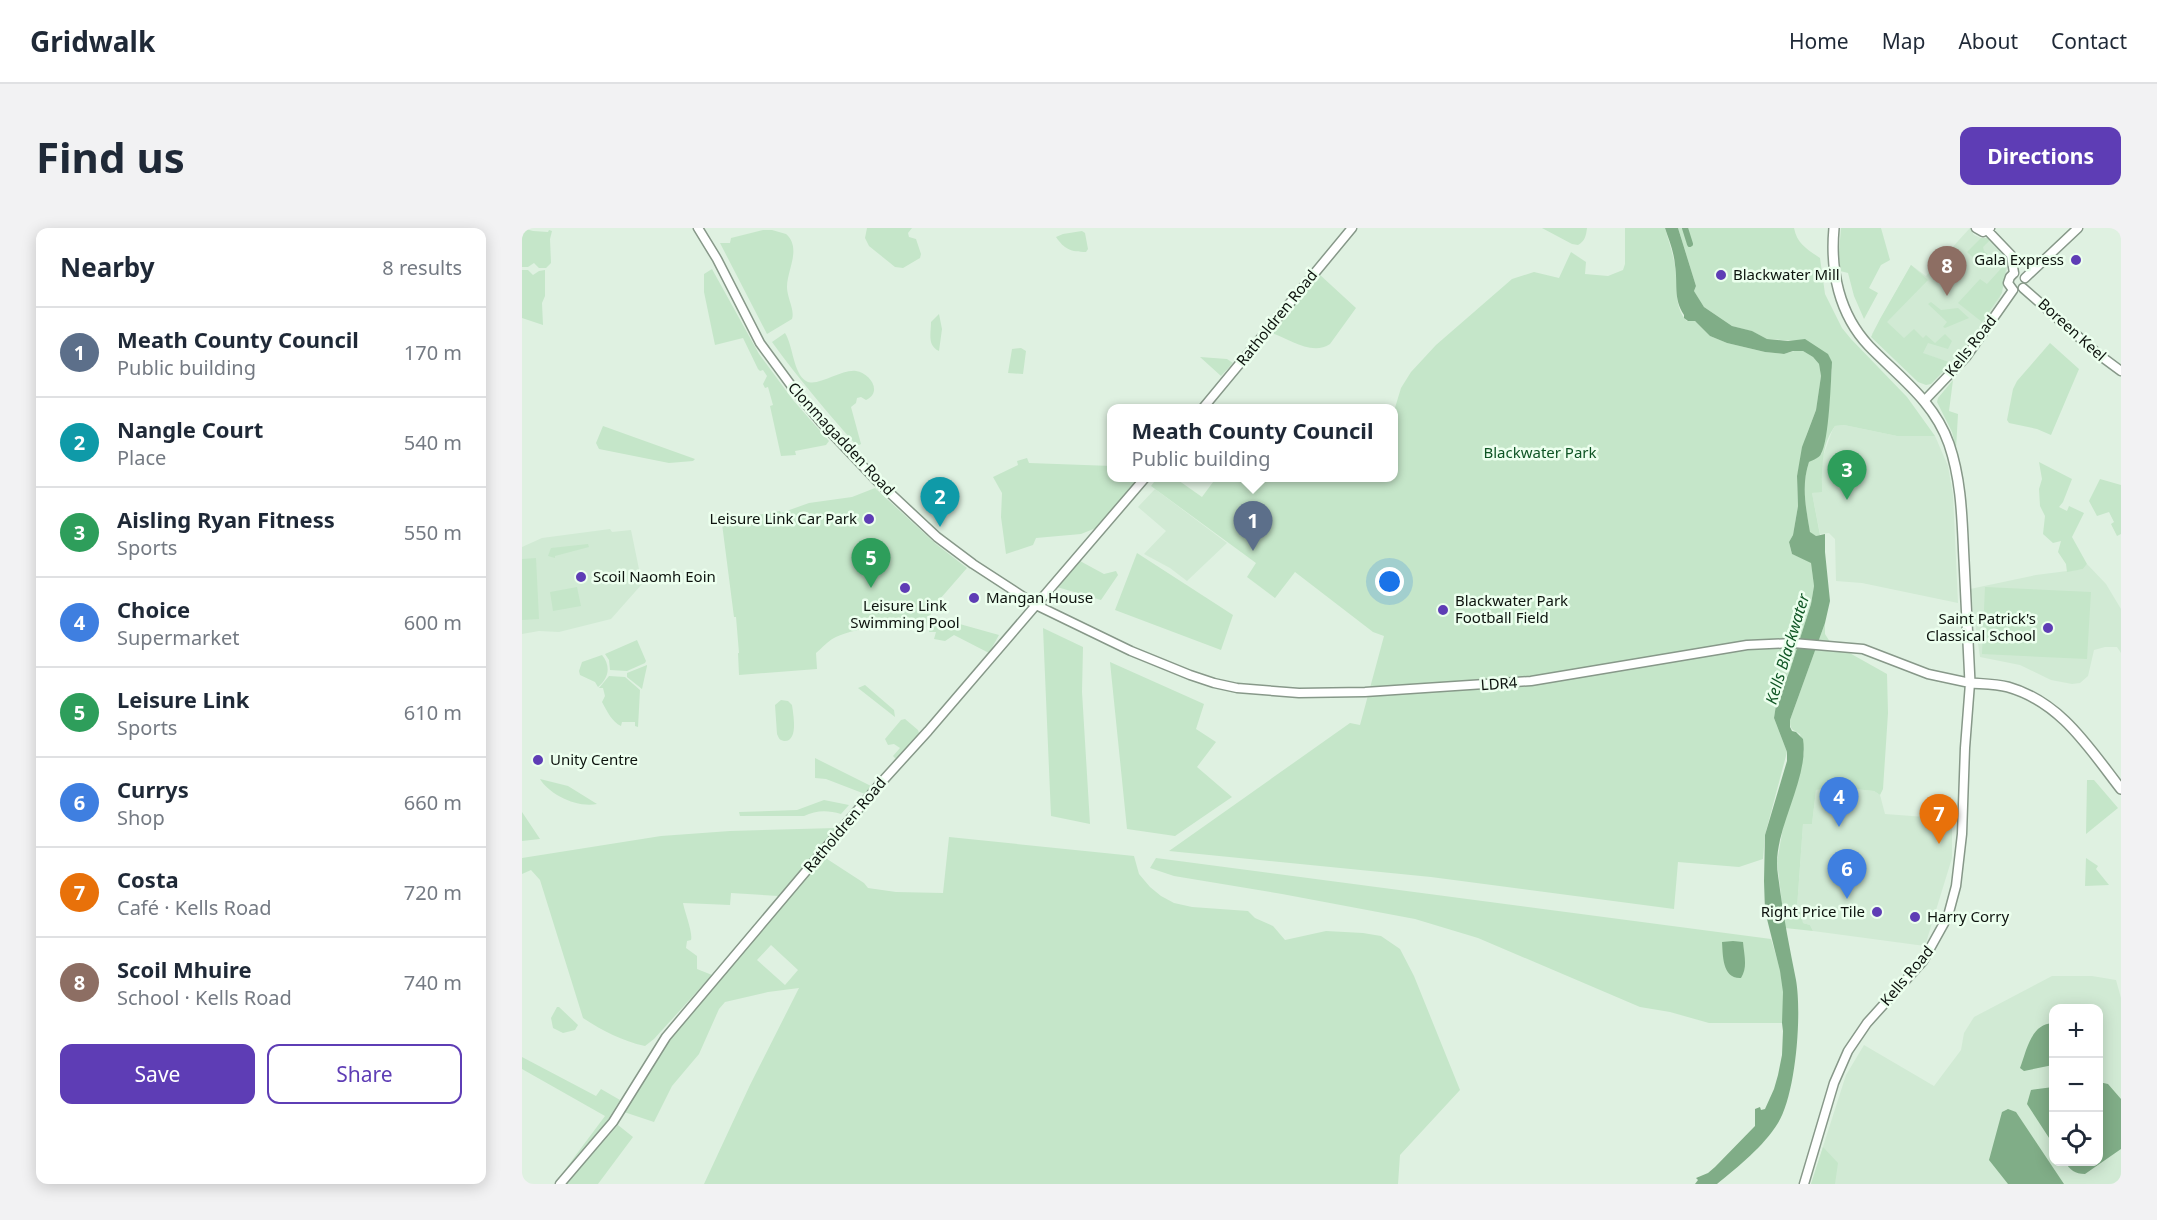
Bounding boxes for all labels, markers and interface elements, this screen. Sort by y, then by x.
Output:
text: Gridwalk [30,22,155,60]
text: Home [1789,27,1849,55]
text: Map [1882,27,1925,55]
text: About [1958,27,2018,55]
text: Contact [2051,27,2127,55]
button: Directions [1960,127,2121,185]
text: Find us [36,128,185,185]
pin: 8 [1928,247,1966,296]
text: Nearby [60,249,155,285]
place label: Gala Express [1974,249,2064,269]
marker: Gala Express [2069,253,2083,267]
text: 8 results [382,254,462,281]
place label: Blackwater Mill [1733,264,1840,284]
street label: Ratholdren Road [1231,265,1321,370]
marker: Blackwater Mill [1714,268,1728,282]
street label: Boreen Keel [2034,293,2111,365]
street label: Kells Road [1940,311,2000,380]
text: Meath County Council [117,324,359,354]
text: 1 [74,339,85,366]
text: 170 m [404,339,462,366]
text: Public building [117,354,256,381]
street label: Clonmagadden Road [784,377,899,499]
popup [1107,404,1398,482]
text: Nangle Court [117,414,263,444]
text: Meath County Council [1132,415,1373,445]
text: 2 [74,429,85,456]
text: 540 m [404,429,462,456]
park label: Blackwater Park [1483,442,1597,462]
text: Place [117,444,166,471]
text: Public building [1132,445,1271,472]
pin: 3 [1828,450,1866,500]
pin: 2 [920,478,960,527]
pin: 1 [1234,502,1272,551]
text: Aisling Ryan Fitness [117,504,335,534]
place label: Leisure Link Car Park [710,508,857,528]
marker: Leisure Link Car Park [862,512,876,526]
text: 3 [74,519,85,546]
text: 550 m [404,519,462,546]
text: Sports [117,534,177,561]
pin: 5 [852,538,890,588]
place label: Scoil Naomh Eoin [593,566,716,586]
your location [1375,567,1404,596]
marker: Scoil Naomh Eoin [574,570,588,584]
marker: Leisure Link Swimming Pool [898,581,912,595]
place label: Mangan House [986,587,1093,607]
place label: Blackwater Park Football Field [1455,590,1568,627]
water label: Kells Blackwater [1760,590,1814,707]
marker: Mangan House [967,591,981,605]
text: Choice [117,594,190,624]
place label: Leisure Link Swimming Pool [850,595,960,632]
marker: Blackwater Park Football Field [1436,603,1450,617]
place label: Saint Patrick's Classical School [1926,608,2036,645]
text: 4 [74,609,85,636]
text: 600 m [404,609,462,636]
marker: Saint Patrick's Classical School [2041,621,2055,635]
text: Supermarket [117,624,240,651]
street label: LDR4 [1480,672,1518,694]
text: Leisure Link [117,684,249,714]
text: 5 [74,699,85,726]
text: 610 m [404,699,462,726]
text: Sports [117,714,177,741]
place label: Unity Centre [550,749,638,769]
marker: Unity Centre [531,753,545,767]
street label: Ratholdren Road [799,773,890,876]
text: Currys [117,774,189,804]
pin: 4 [1820,778,1858,827]
text: 6 [74,789,85,816]
text: 660 m [404,789,462,816]
pin: 7 [1920,794,1958,844]
text: Shop [117,804,165,831]
pin: 6 [1828,850,1866,899]
text: Costa [117,864,179,894]
text: 7 [74,879,85,906]
text: 720 m [404,879,462,906]
text: Café · Kells Road [117,894,272,921]
place label: Right Price Tile [1761,901,1865,921]
marker: Right Price Tile [1870,905,1884,919]
place label: Harry Corry [1927,906,2009,926]
marker: Harry Corry [1908,910,1922,924]
street label: Kells Road [1875,941,1937,1010]
text: Scoil Mhuire [117,954,252,984]
text: 8 [74,969,85,996]
text: 740 m [404,969,462,996]
text: School · Kells Road [117,984,292,1011]
map controls [2049,1004,2103,1166]
button: + [2049,1004,2103,1058]
button: Save [60,1044,255,1104]
button: Share [267,1044,462,1104]
button: − [2049,1058,2103,1112]
button: locate [2049,1112,2103,1166]

